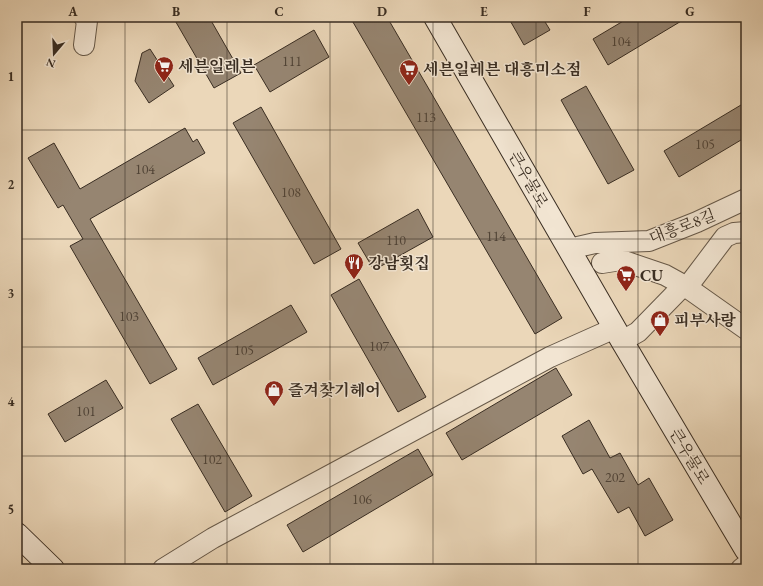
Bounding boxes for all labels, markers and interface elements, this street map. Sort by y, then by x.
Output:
text: A [67,3,78,20]
text: B [172,3,180,20]
text: C [274,3,284,20]
text: D [377,3,387,20]
text: E [480,3,488,20]
text: F [583,3,591,20]
text: G [685,3,695,20]
house number: 104 [611,32,631,50]
north arrow [34,34,74,74]
house number: 111 [282,52,302,70]
text: N [44,55,57,72]
supermarket icon: 세븐일레븐 [153,55,175,83]
place label: 세븐일레븐 [178,56,256,77]
supermarket icon: 세븐일레븐 대흥미소점 [398,58,420,86]
place label: 세븐일레븐 대흥미소점 [423,59,581,80]
text: 1 [8,68,15,85]
house number: 113 [416,108,436,126]
house number: 105 [695,135,715,153]
street label: 큰우물로 [504,147,553,212]
house number: 104 [135,160,155,178]
text: 2 [8,176,15,193]
house number: 108 [281,183,301,201]
street label: 대흥로8길 [646,204,718,249]
house number: 114 [486,227,506,245]
house number: 110 [386,231,406,249]
restaurant icon: 강남횟집 [343,252,365,280]
place label: 강남횟집 [368,253,430,274]
supermarket icon: CU [615,264,637,292]
place label: CU [640,265,663,286]
text: 3 [8,285,15,302]
house number: 103 [119,307,139,325]
shop icon: 피부사랑 [649,309,671,337]
place label: 피부사랑 [674,310,736,331]
house number: 107 [369,337,389,355]
house number: 105 [234,341,254,359]
shop icon: 즐겨찾기헤어 [263,379,285,407]
place label: 즐겨찾기헤어 [288,380,381,401]
text: 4 [8,393,15,410]
house number: 101 [76,402,96,420]
street label: 큰우물로 [665,424,715,489]
house number: 102 [202,450,222,468]
house number: 202 [605,468,625,486]
house number: 106 [352,490,372,508]
text: 5 [8,501,14,518]

